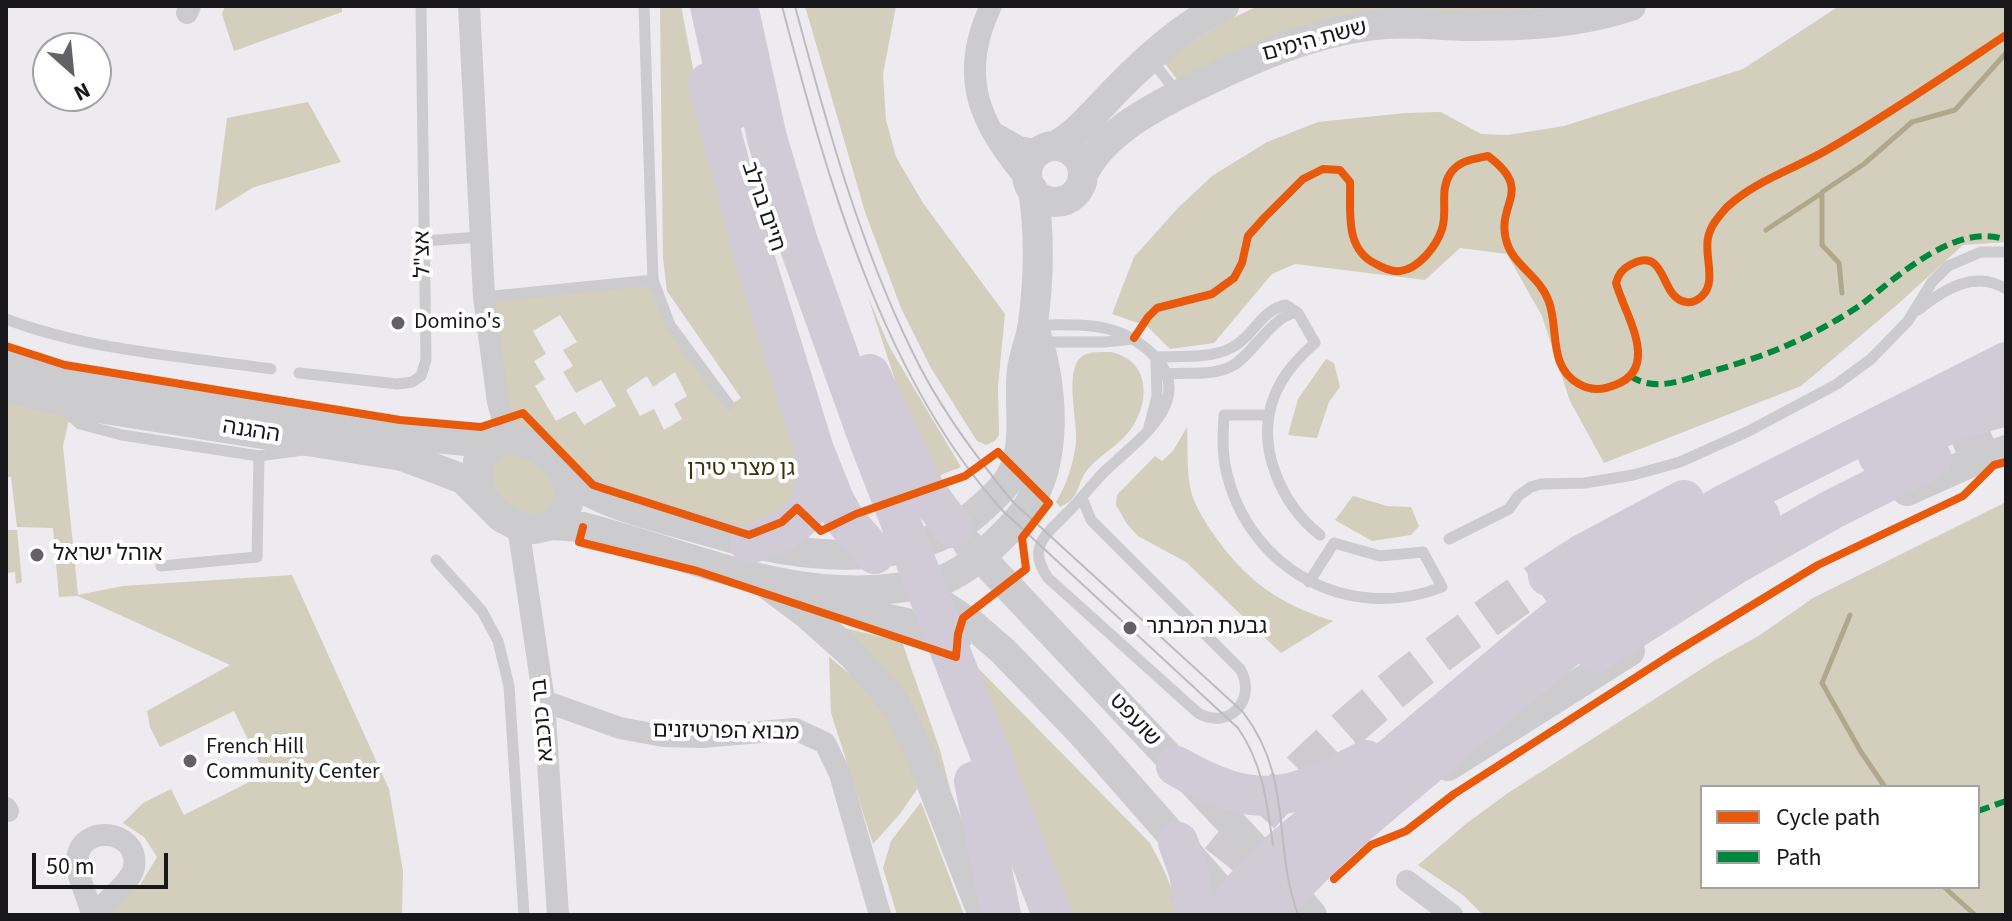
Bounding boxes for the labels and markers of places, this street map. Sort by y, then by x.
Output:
place label: Domino's [414,310,501,336]
marker: Domino's [389,314,407,332]
place label: אוהל ישראל [53,542,162,568]
marker: אוהל ישראל [28,546,46,564]
place label: גבעת המבתר [1146,615,1267,641]
marker: גבעת המבתר [1121,619,1139,637]
place label: French Hill Community Center [206,735,380,786]
marker: French Hill Community Center [181,752,199,770]

